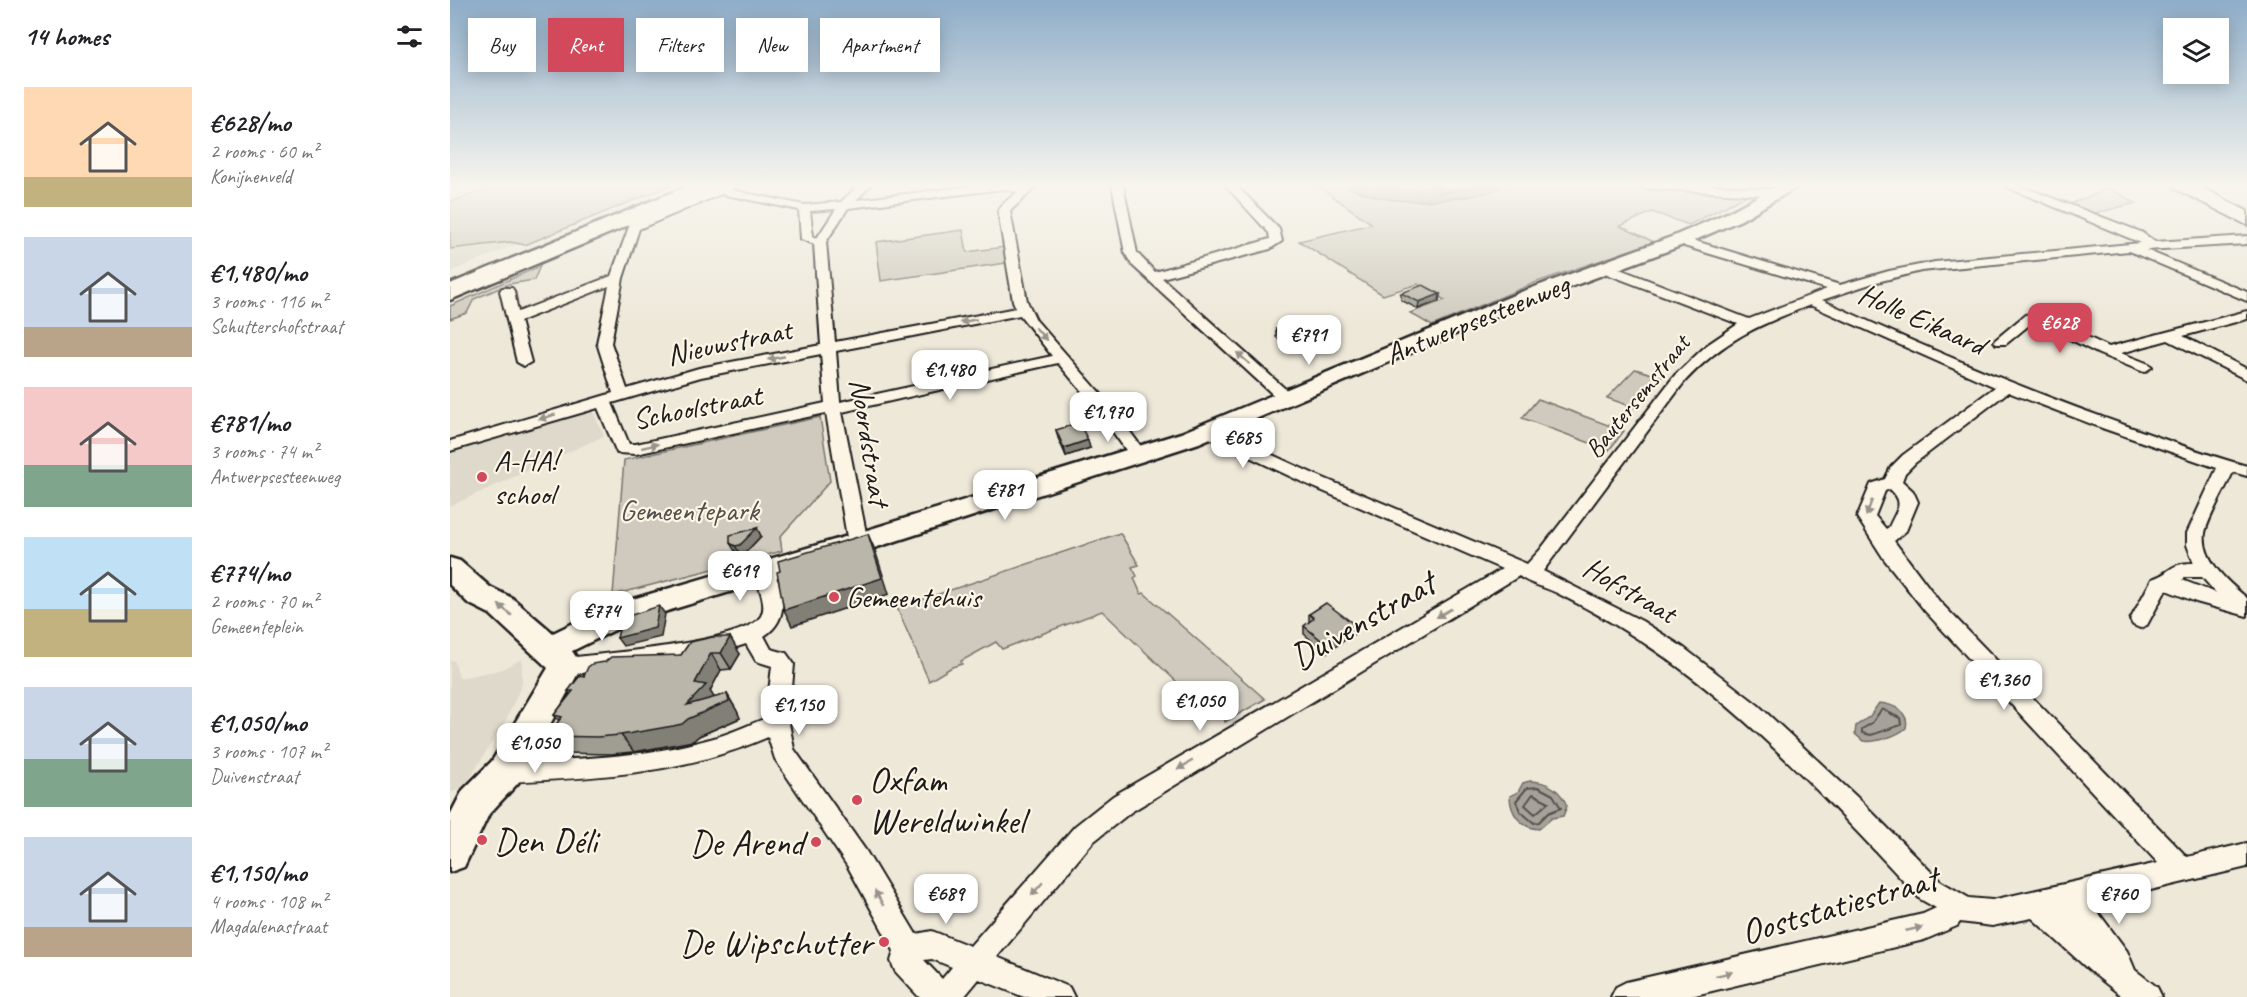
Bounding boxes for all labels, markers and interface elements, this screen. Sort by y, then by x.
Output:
chip: Buy [468,18,536,72]
chip: Rent [548,18,624,72]
chip: Filters [636,18,724,72]
chip: New [736,18,808,72]
chip: Apartment [820,18,940,72]
map controls [2163,18,2229,84]
button: layers [2163,18,2229,84]
text: 14 homes [24,20,109,53]
icon: filters [393,20,426,53]
text: €628/mo [210,106,291,139]
icon: home [72,111,144,183]
text: 2 rooms · 60 m² [210,139,318,164]
text: Konijnenveld [210,164,292,189]
text: €1,480/mo [210,256,307,289]
icon: home [72,261,144,333]
street label: Antwerpsesteenweg [1380,264,1577,373]
street label: Holle Eikaard [1853,274,1995,365]
text: 3 rooms · 116 m² [210,289,327,314]
pin: €628 [2024,303,2096,354]
street label: Nieuwstraat [663,310,798,374]
text: €628 [2042,310,2078,335]
text: Schuttershofstraat [210,314,343,339]
pin: €791 [1273,315,1345,366]
one-way arrow [958,317,977,326]
text: €791 [1291,322,1327,347]
one-way arrow [1035,326,1048,342]
street label: Bautersemstraat [1578,326,1699,465]
pin: €1,480 [901,350,999,401]
one-way arrow [1236,352,1251,365]
one-way arrow [767,354,786,363]
text: €1,480 [926,357,974,382]
street label: Schoolstraat [629,375,768,438]
street label: Noordstraat [841,376,899,512]
pin: €1,970 [1059,392,1157,443]
text: €1,970 [1084,399,1132,424]
text: €781/mo [210,406,290,439]
icon: home [72,411,144,483]
one-way arrow [538,413,556,422]
pin: €685 [1207,418,1279,469]
text: €685 [1225,425,1261,450]
text: 3 rooms · 74 m² [210,439,318,464]
one-way arrow [641,440,659,450]
place label: A-HA! school [494,441,563,513]
text: Antwerpsesteenweg [210,464,340,489]
marker: A-HA! school [475,470,489,484]
pin: €781 [969,470,1041,521]
text: €781 [987,477,1023,502]
park label: Gemeentepark [620,491,761,529]
one-way arrow [1864,499,1874,517]
street label: Hofstraat [1577,548,1686,633]
pin: €619 [704,551,776,602]
text: €774/mo [210,556,290,589]
street label: Duivenstraat [1282,557,1448,680]
text: €619 [722,558,758,583]
icon: home [72,561,144,633]
place label: Gemeentehuis [846,578,983,616]
text: 2 rooms · 70 m² [210,589,318,614]
marker: Gemeentehuis [827,590,841,604]
pin: €774 [566,591,638,642]
text: €774 [584,598,620,623]
one-way arrow [497,604,513,617]
one-way arrow [1435,608,1452,618]
text: Gemeenteplein [210,614,303,639]
pin: €1,360 [1955,660,2053,711]
text: €1,360 [1979,667,2029,692]
pin: €1,050 [1151,681,1249,732]
pin: €1,150 [750,685,848,736]
text: €1,050 [1176,688,1224,713]
text: €1,150 [775,692,823,717]
text: €1,050/mo [210,706,307,739]
icon: home [72,711,144,783]
pin: €1,050 [486,723,584,774]
text: €1,050 [511,730,559,755]
text: 3 rooms · 107 m² [210,739,327,764]
place label: Oxfam Wereldwinkel [869,757,1031,844]
one-way arrow [1176,760,1193,770]
text: Duivenstraat [210,764,299,789]
marker: Oxfam Wereldwinkel [850,793,864,807]
place label: Den Déli [494,818,601,864]
place label: De Arend [690,820,809,866]
marker: Den Déli [475,833,489,847]
marker: De Arend [809,835,823,849]
street label: Ooststatiestraat [1736,854,1948,955]
text: €1,150/mo [210,856,307,889]
icon: home [72,861,144,933]
pin: €689 [910,874,982,925]
pin: €760 [2083,874,2155,925]
text: €689 [928,881,964,906]
one-way arrow [1031,881,1044,896]
text: €760 [2101,881,2137,906]
text: 4 rooms · 108 m² [210,889,327,914]
one-way arrow [874,890,885,906]
text: Magdalenastraat [210,914,327,939]
place label: De Wipschutter [680,920,876,966]
one-way arrow [1905,924,1923,934]
marker: De Wipschutter [877,935,891,949]
one-way arrow [1715,969,1733,979]

